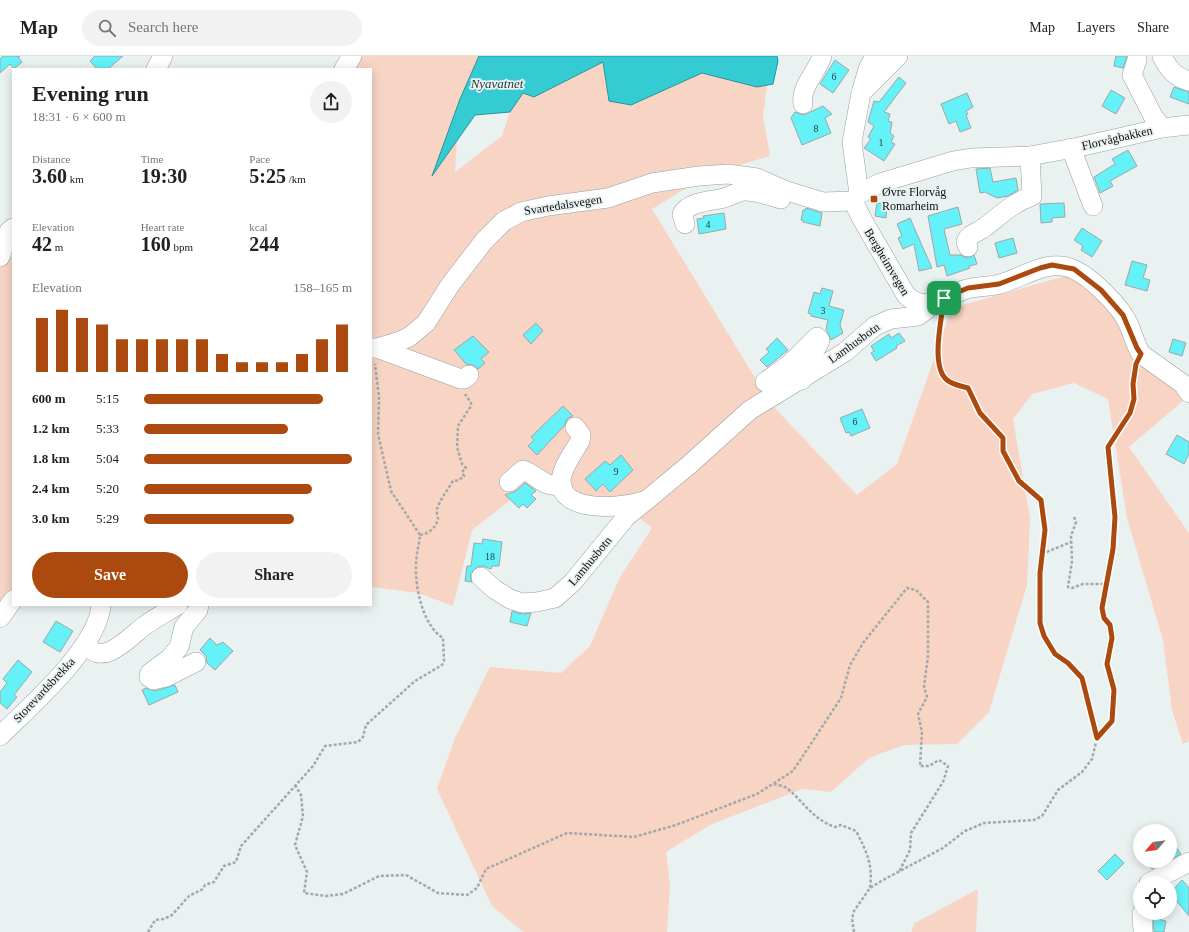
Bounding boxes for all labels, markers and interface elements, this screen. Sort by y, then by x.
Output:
search box [82,10,362,46]
text: Map [20,17,58,38]
icon: search [96,17,118,39]
text: Search here [128,19,198,35]
text: Map [1029,20,1055,35]
text: Layers [1077,20,1115,35]
text: Share [1137,20,1169,35]
house number: 6 [832,71,837,82]
water label: Nyavatnet [470,76,524,91]
text: Evening run [32,81,149,106]
button: share [310,81,352,123]
text: 18:31 · 6 × 600 m [32,109,126,124]
house number: 8 [814,123,819,134]
street label: Florvågbakken [1080,123,1154,153]
house number: 1 [879,137,884,148]
text: Distance [32,153,70,165]
text: Time [141,153,163,165]
text: Pace [249,153,270,165]
text: 3.60 [32,165,67,187]
text: 19:30 [141,165,187,187]
text: 5:25 [249,165,286,187]
text: km [67,173,84,185]
text: /km [286,173,306,185]
place label: Øvre Florvåg Romarheim [882,185,946,213]
street label: Svartedalsvegen [523,192,603,218]
marker: Øvre Florvåg Romarheim [869,194,879,204]
house number: 4 [706,219,711,230]
text: Elevation [32,221,74,233]
text: Heart rate [141,221,184,233]
text: kcal [249,221,268,233]
street label: Bergheimvegen [861,226,913,298]
text: 42 [32,233,52,255]
text: 160 [141,233,171,255]
text: 244 [249,233,279,255]
text: m [52,241,63,253]
text: bpm [171,241,193,253]
text: Elevation [32,280,82,295]
text: 158–165 m [293,280,352,295]
pin [927,281,961,315]
icon: arrive [933,287,955,309]
house number: 3 [821,305,826,316]
street label: Lamhusbotn [826,320,882,366]
text: 600 m [32,391,66,406]
text: 5:15 [96,391,119,406]
house number: 6 [853,416,858,427]
text: 1.2 km [32,421,70,436]
text: 5:33 [96,421,119,436]
text: 1.8 km [32,451,70,466]
text: 5:04 [96,451,119,466]
house number: 9 [614,466,619,477]
text: 2.4 km [32,481,70,496]
text: 5:20 [96,481,119,496]
text: 3.0 km [32,511,70,526]
text: 5:29 [96,511,119,526]
street label: Lamhusbotn [565,534,615,588]
house number: 18 [485,551,495,562]
button: Save [32,552,188,598]
button: Share [196,552,352,598]
street label: Storevardsbrekka [10,654,78,725]
north arrow [1133,824,1177,868]
map controls [1133,824,1177,920]
button: locate [1133,876,1177,920]

